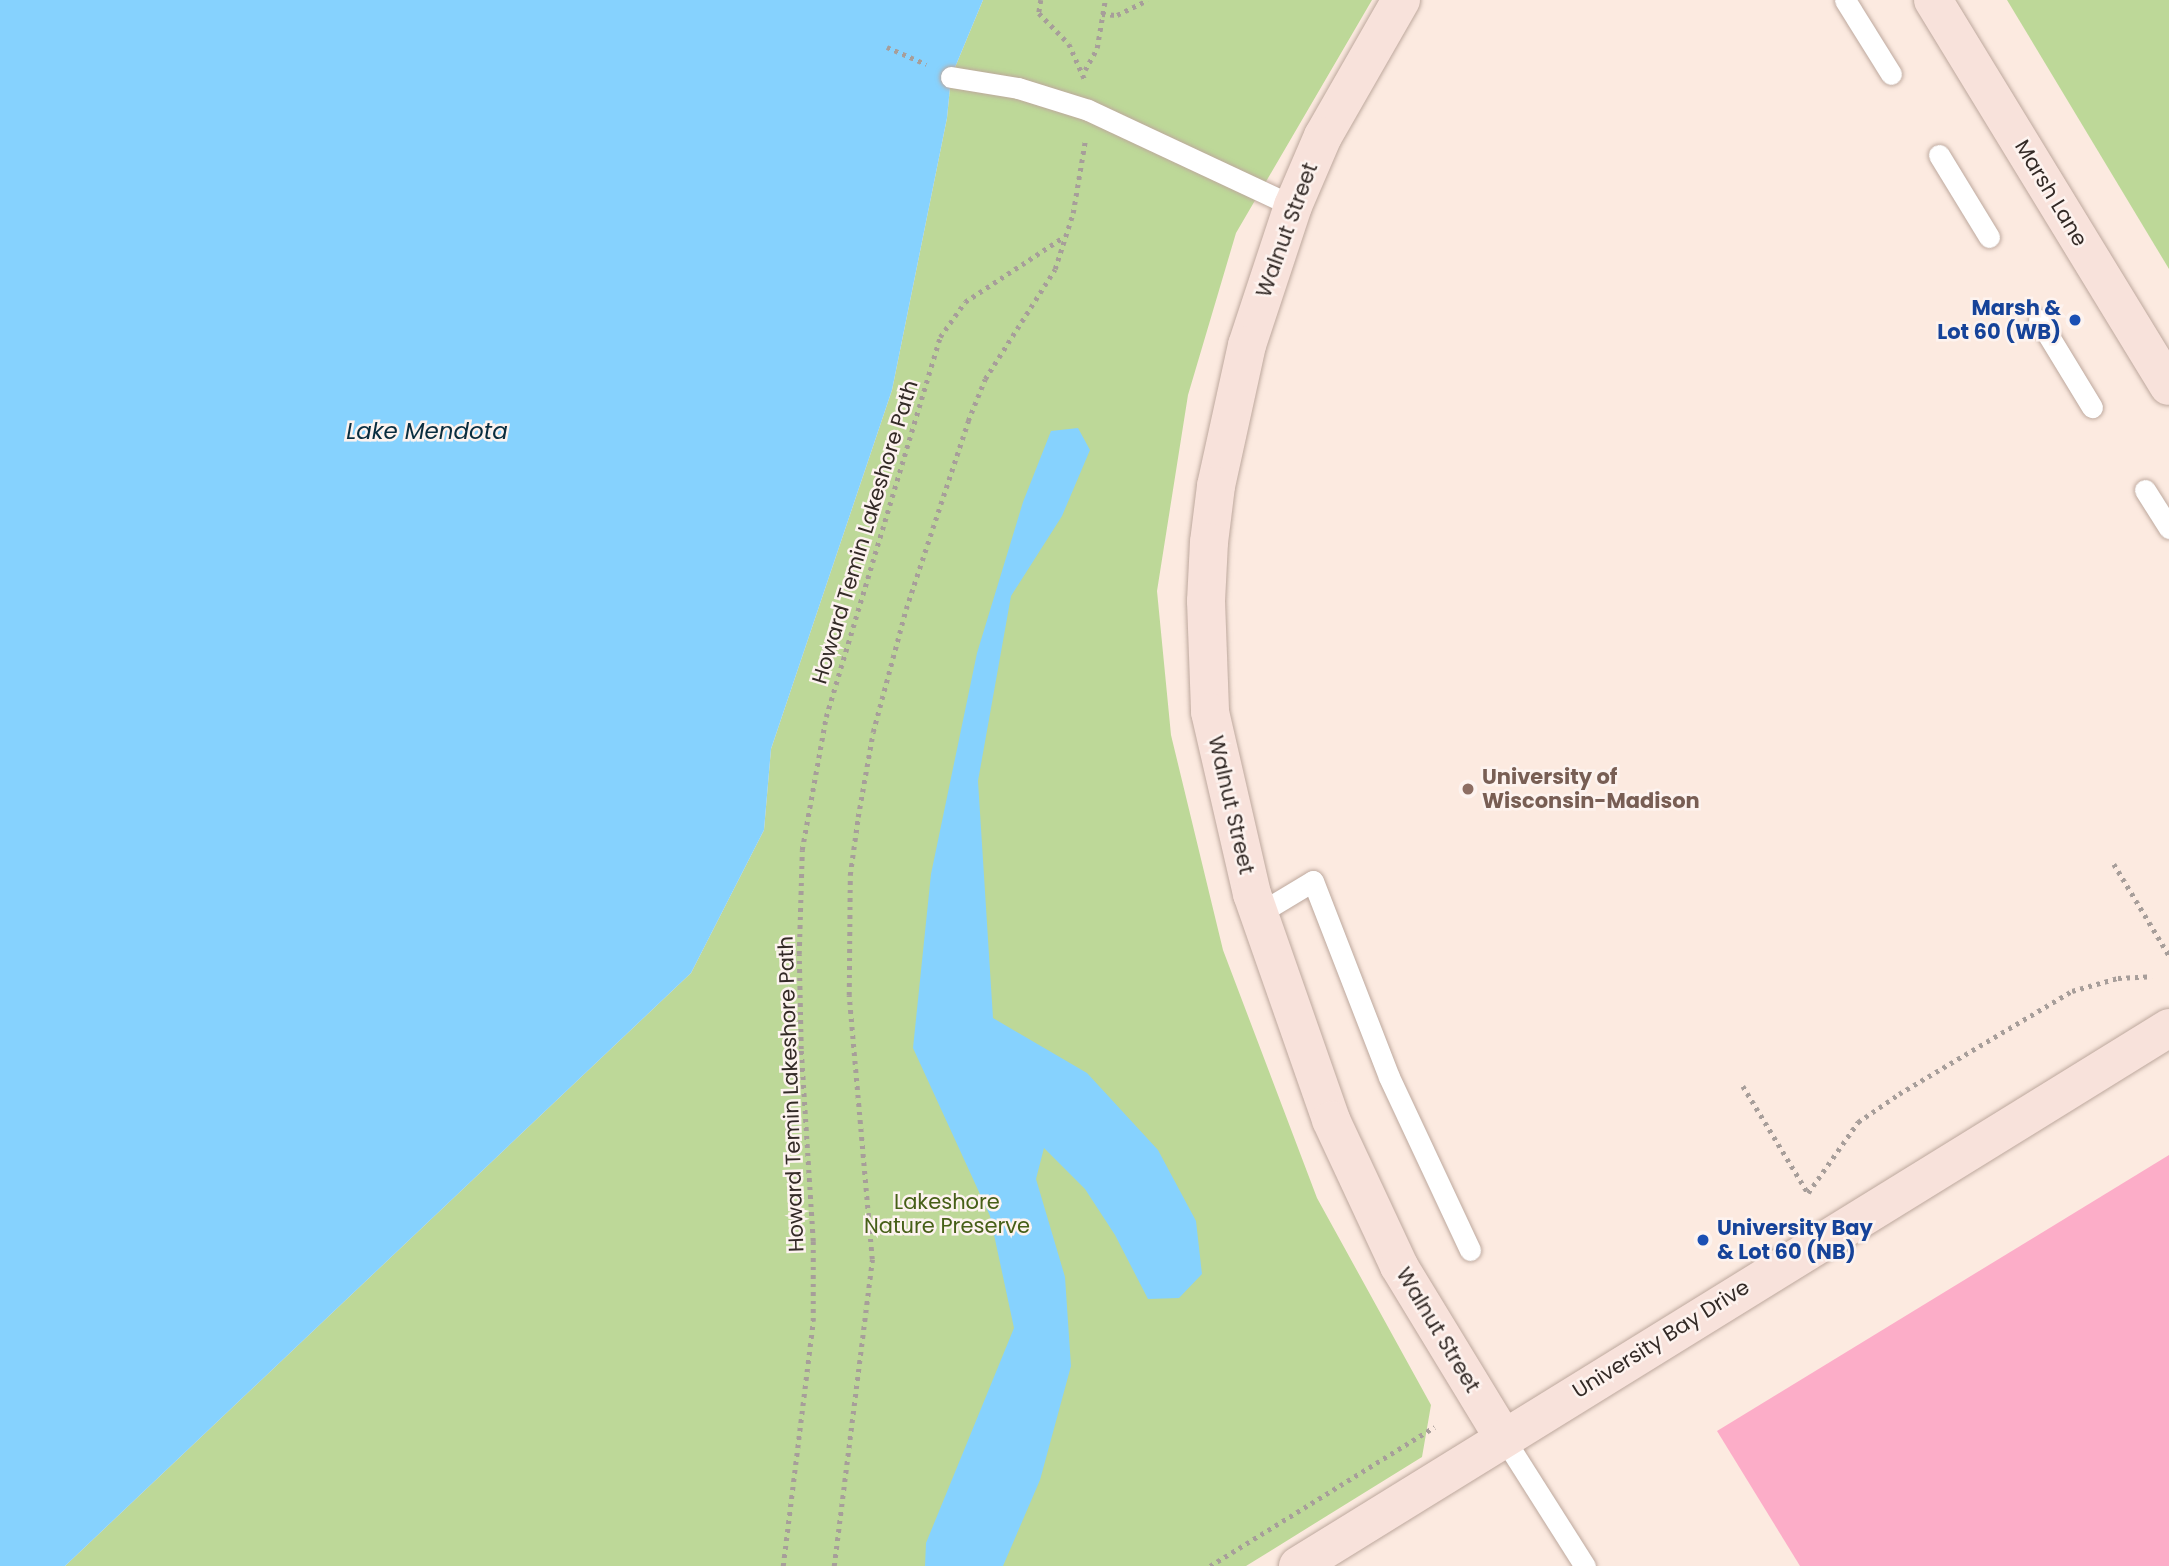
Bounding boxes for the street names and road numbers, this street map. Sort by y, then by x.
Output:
street label: Marsh Lane [2009,135,2093,251]
street label: Walnut Street [1251,159,1323,301]
street label: Howard Temin Lakeshore Path [807,377,923,687]
street label: Walnut Street [1203,733,1259,877]
street label: Howard Temin Lakeshore Path [773,936,809,1252]
street label: Walnut Street [1391,1263,1485,1397]
street label: University Bay Drive [1568,1274,1754,1404]

